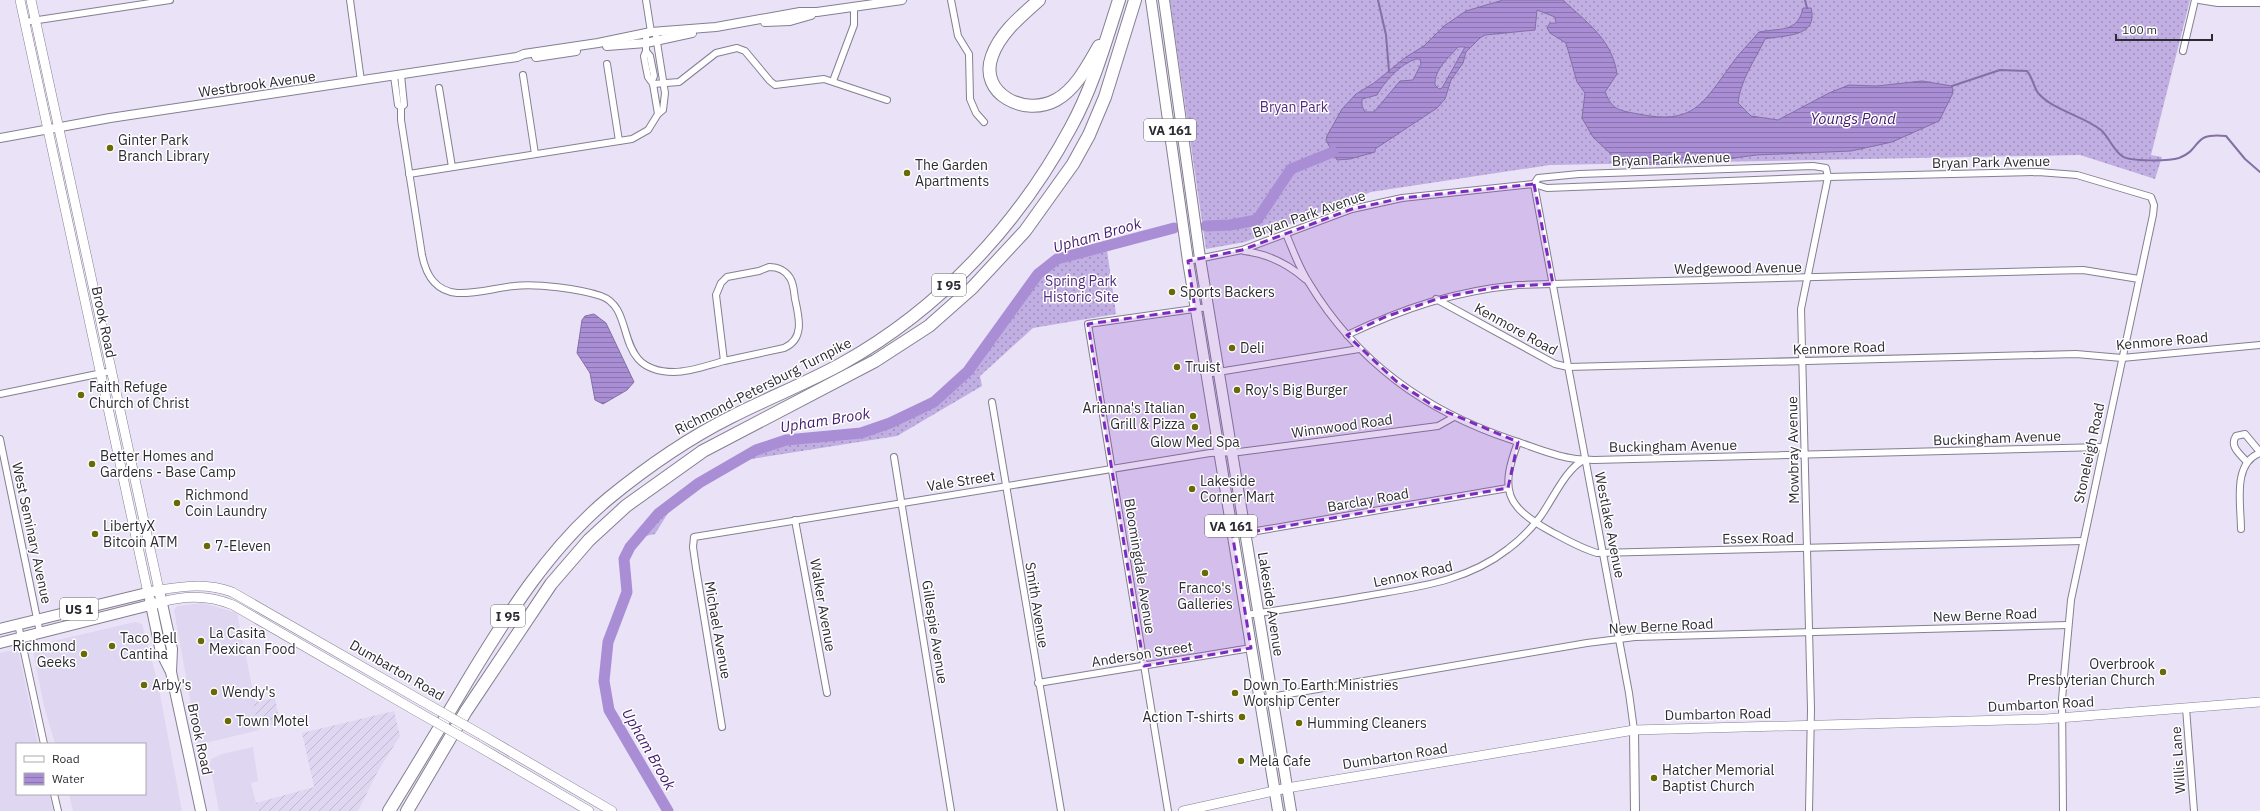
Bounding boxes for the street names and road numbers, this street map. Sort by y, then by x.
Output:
street label: Westbrook Avenue [197,67,317,101]
road number: VA 161 [1144,119,1196,141]
street label: Bryan Park Avenue [1612,148,1731,170]
street label: Bryan Park Avenue [1932,152,2051,172]
street label: Bryan Park Avenue [1250,186,1368,242]
street label: Wedgewood Avenue [1674,258,1802,278]
road number: I 95 [932,274,966,296]
street label: Brook Road [88,285,120,359]
street label: Kenmore Road [1471,299,1561,359]
street label: Kenmore Road [2115,328,2209,354]
street label: Richmond-Petersburg Turnpike [672,333,855,438]
street label: Kenmore Road [1792,337,1886,359]
street label: Mowbray Avenue [1783,396,1803,504]
street label: Stoneleigh Road [2070,401,2108,505]
street label: Winnwood Road [1290,410,1394,442]
street label: Buckingham Avenue [1933,427,2062,449]
street label: Buckingham Avenue [1609,436,1737,456]
street label: West Seminary Avenue [8,461,56,606]
street label: Vale Street [926,467,996,495]
street label: Westlake Avenue [1591,470,1629,580]
street label: Barclay Road [1326,484,1410,516]
street label: Bloomingdale Avenue [1120,497,1160,635]
road number: VA 161 [1205,515,1257,537]
street label: Essex Road [1722,528,1794,548]
street label: Lakeside Avenue [1254,550,1288,658]
street label: Walker Avenue [806,557,840,653]
street label: Lennox Road [1372,557,1454,591]
street label: Smith Avenue [1021,561,1053,650]
street label: Gillespie Avenue [918,579,952,685]
street label: Michael Avenue [701,580,736,681]
road number: US 1 [60,598,98,620]
street label: New Berne Road [1932,604,2038,626]
road number: I 95 [491,605,525,627]
street label: New Berne Road [1608,614,1714,638]
street label: Dumbarton Road [346,636,448,704]
street label: Anderson Street [1090,637,1194,671]
street label: Dumbarton Road [1987,692,2095,716]
street label: Brook Road [184,702,216,776]
street label: Dumbarton Road [1665,704,1771,724]
street label: Willis Lane [2167,726,2189,794]
street label: Dumbarton Road [1341,739,1449,773]

